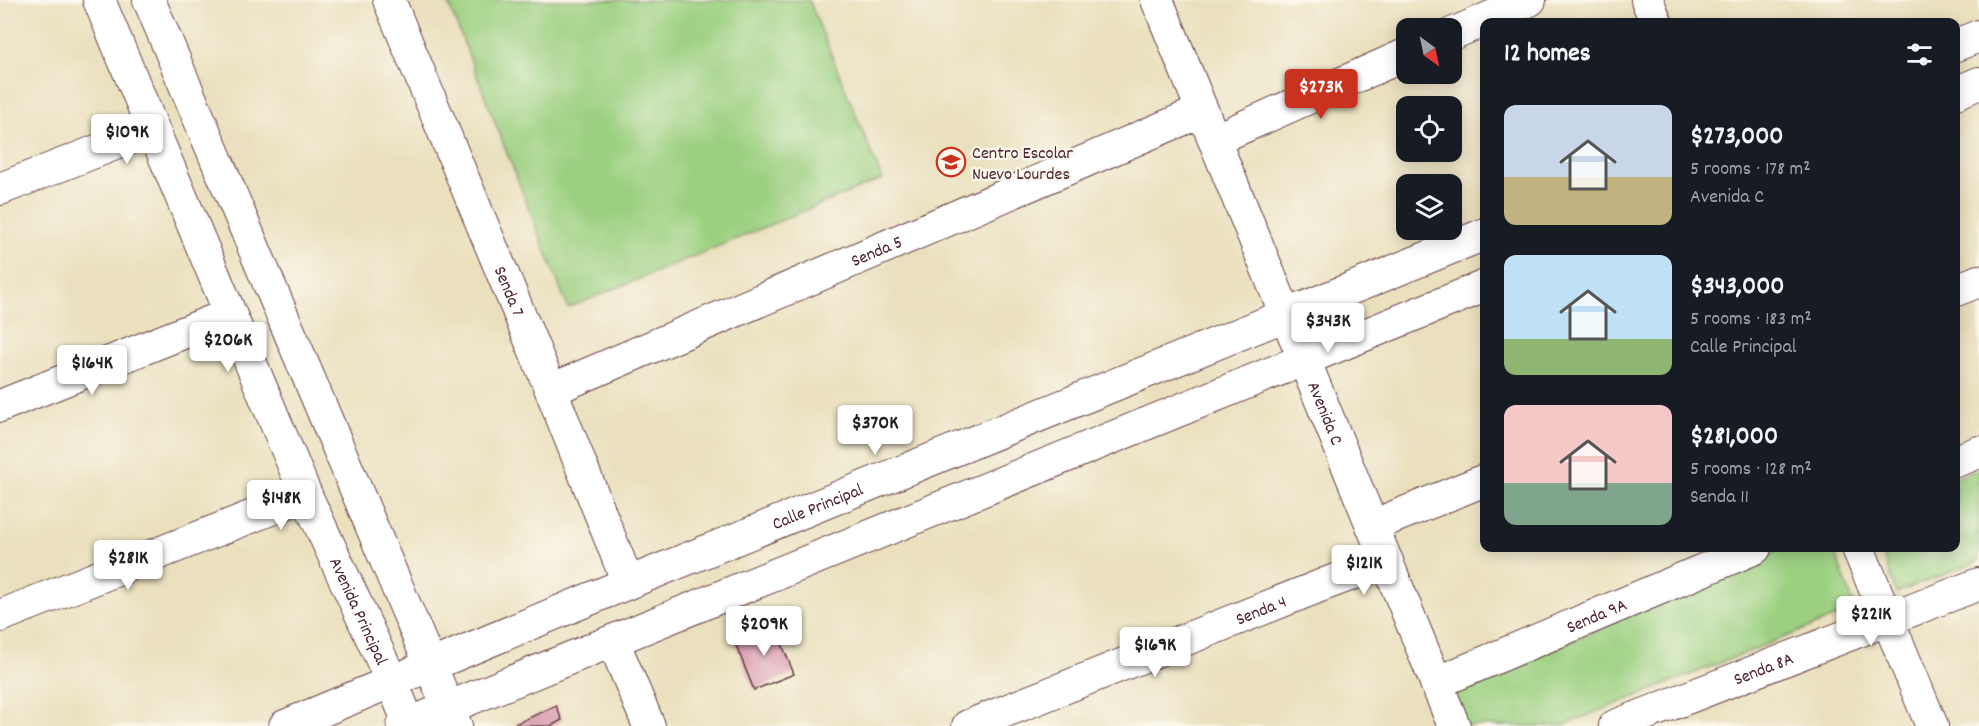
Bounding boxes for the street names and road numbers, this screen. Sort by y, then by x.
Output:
street label: Senda 5 [848,231,907,275]
street label: Senda 7 [486,263,529,321]
street label: Avenida C [1299,378,1348,449]
street label: Calle Principal [769,478,868,538]
street label: Avenida Principal [321,554,393,670]
street label: Senda 4 [1233,591,1291,633]
street label: Senda 9A [1563,594,1631,641]
street label: Senda 8A [1730,648,1798,694]

